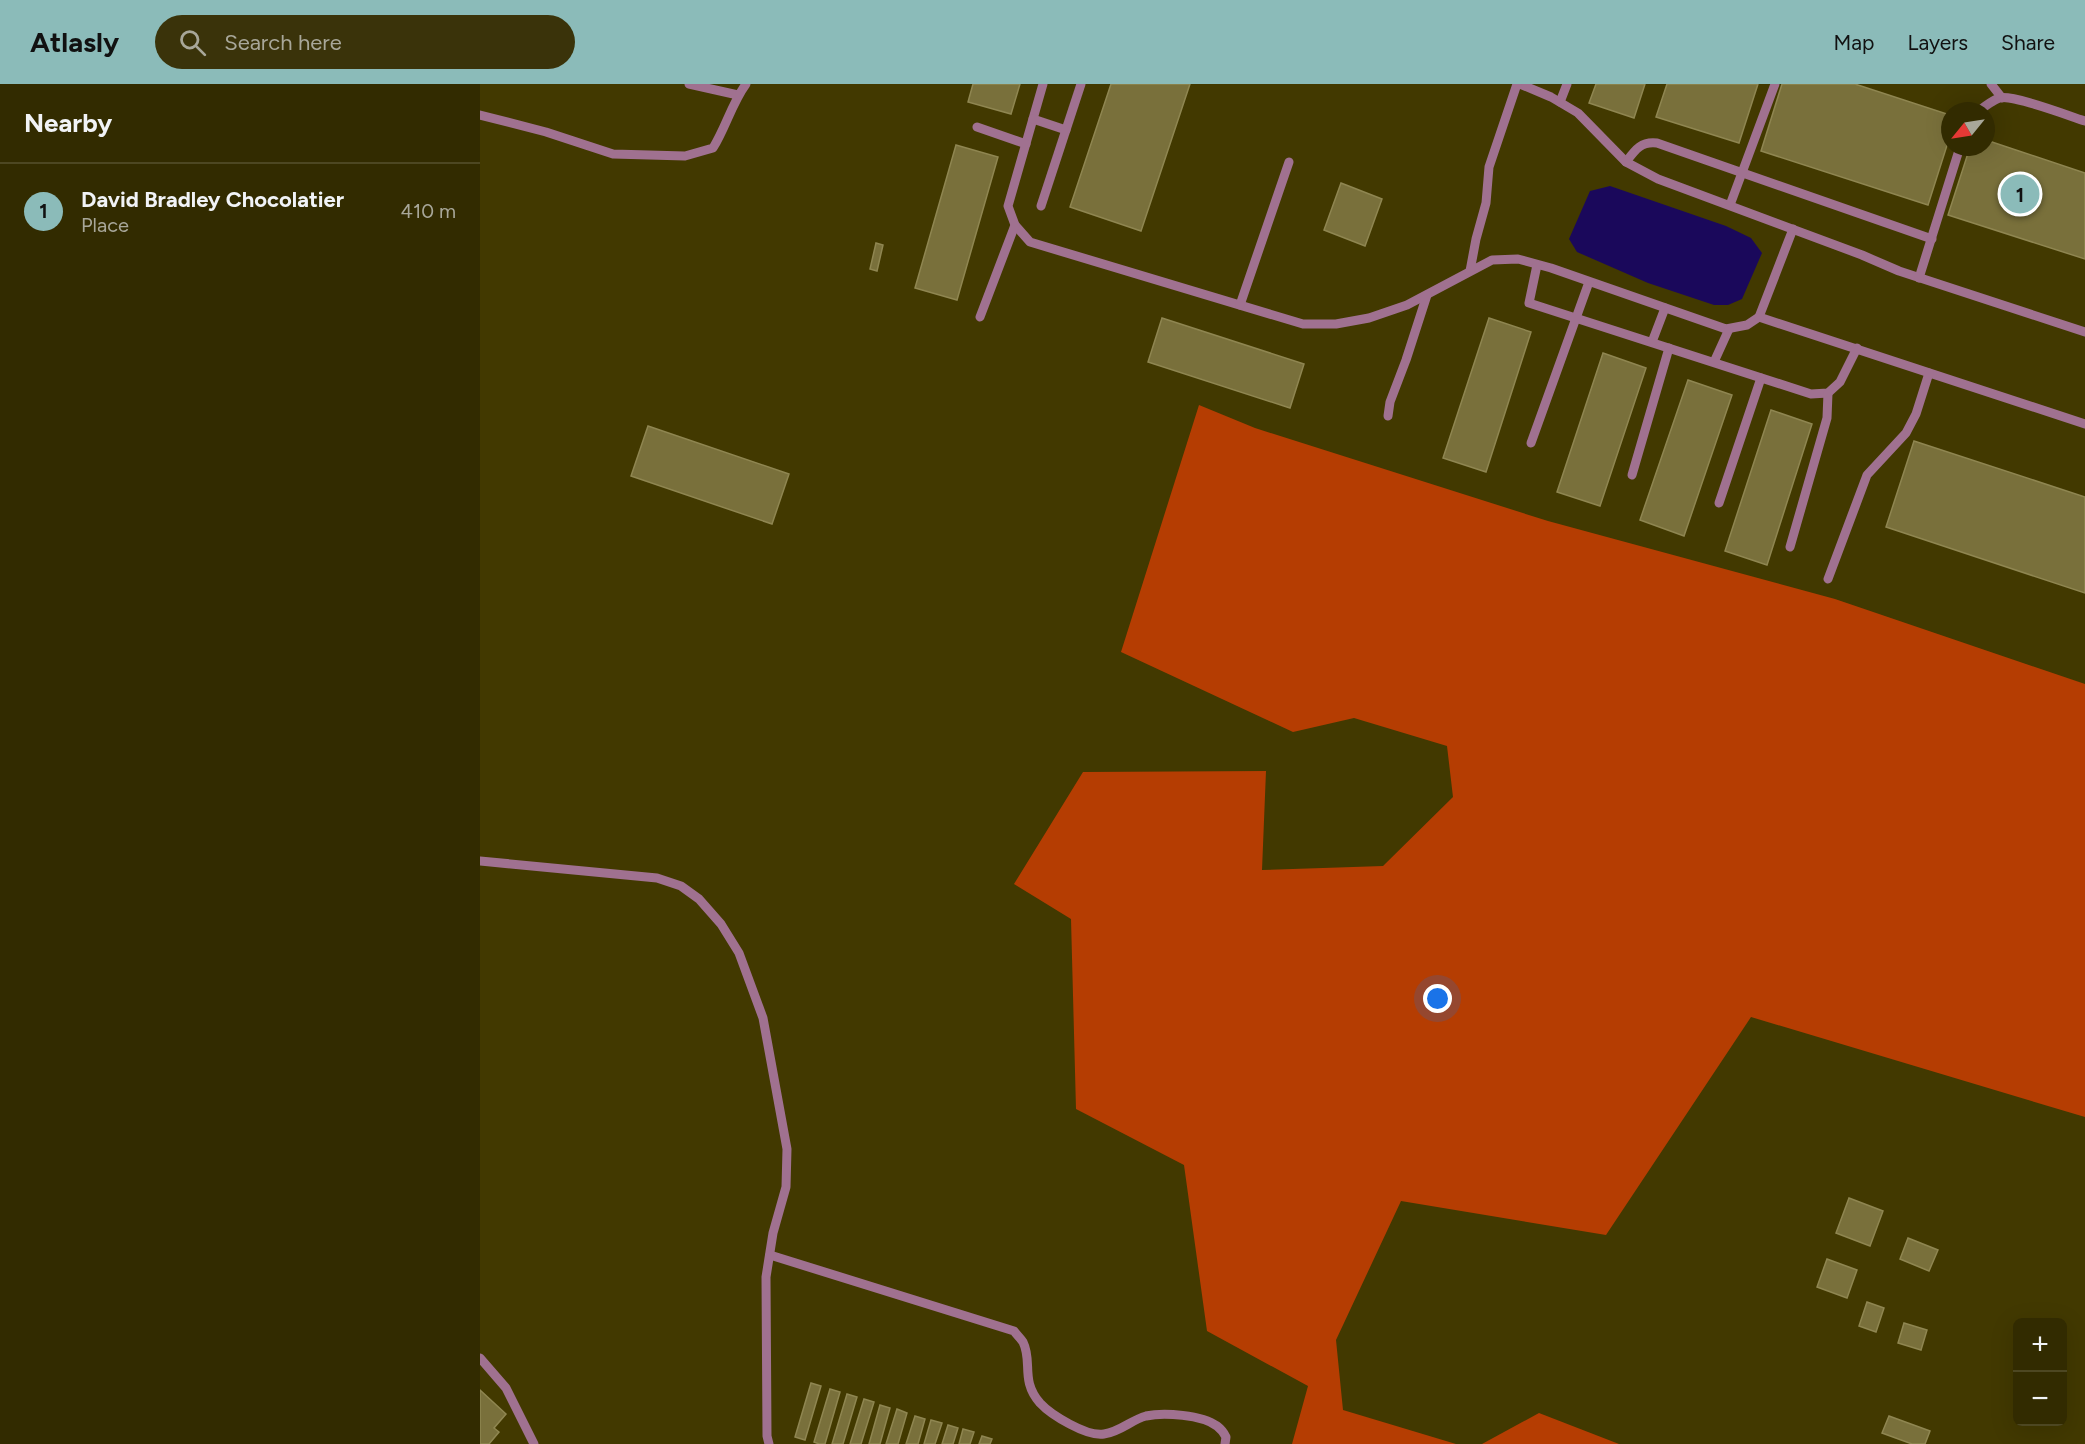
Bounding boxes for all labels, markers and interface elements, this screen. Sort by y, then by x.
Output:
search box [155,15,575,69]
text: Atlasly [30,25,119,59]
icon: search [176,26,209,59]
text: Search here [224,29,342,56]
text: Map [1834,30,1874,55]
text: Layers [1907,30,1968,55]
text: Share [2001,30,2055,55]
north arrow [1941,102,1995,156]
text: Nearby [24,107,112,139]
pin: 1 [2000,172,2040,216]
text: David Bradley Chocolatier [81,186,344,213]
text: 1 [39,199,48,223]
text: 410 m [401,199,456,223]
text: Place [81,213,129,237]
your location [1423,984,1452,1013]
map controls [2013,1318,2067,1426]
button: + [2013,1318,2067,1372]
button: − [2013,1372,2067,1426]

